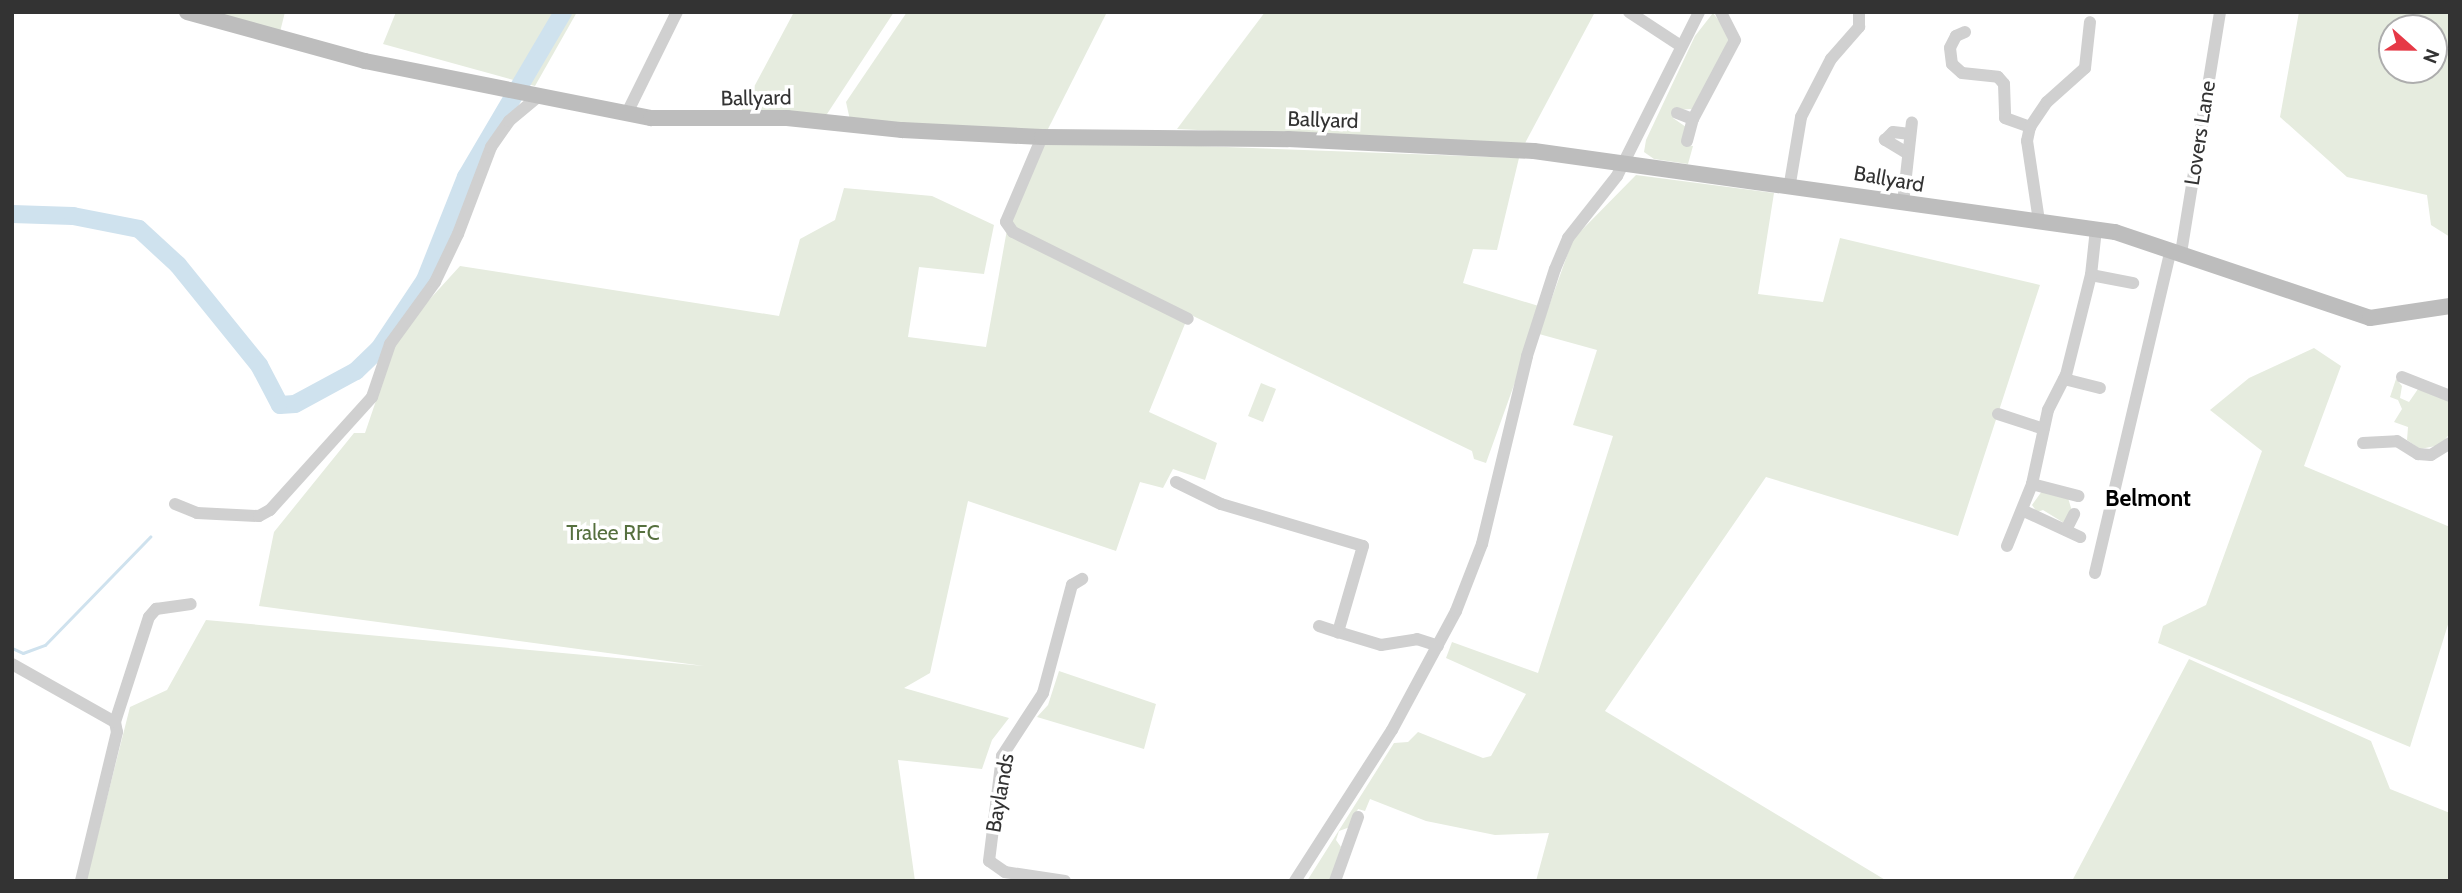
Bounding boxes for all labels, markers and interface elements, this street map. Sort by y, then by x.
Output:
north arrow [2378,14,2448,84]
text: N [2418,46,2444,66]
street label: Lovers Lane [2179,79,2221,187]
street label: Ballyard [720,85,792,111]
street label: Ballyard [1287,106,1359,134]
street label: Ballyard [1852,160,1926,198]
district label: Belmont [2105,484,2191,512]
park label: Tralee RFC [566,520,660,546]
street label: Baylands [981,751,1019,835]

